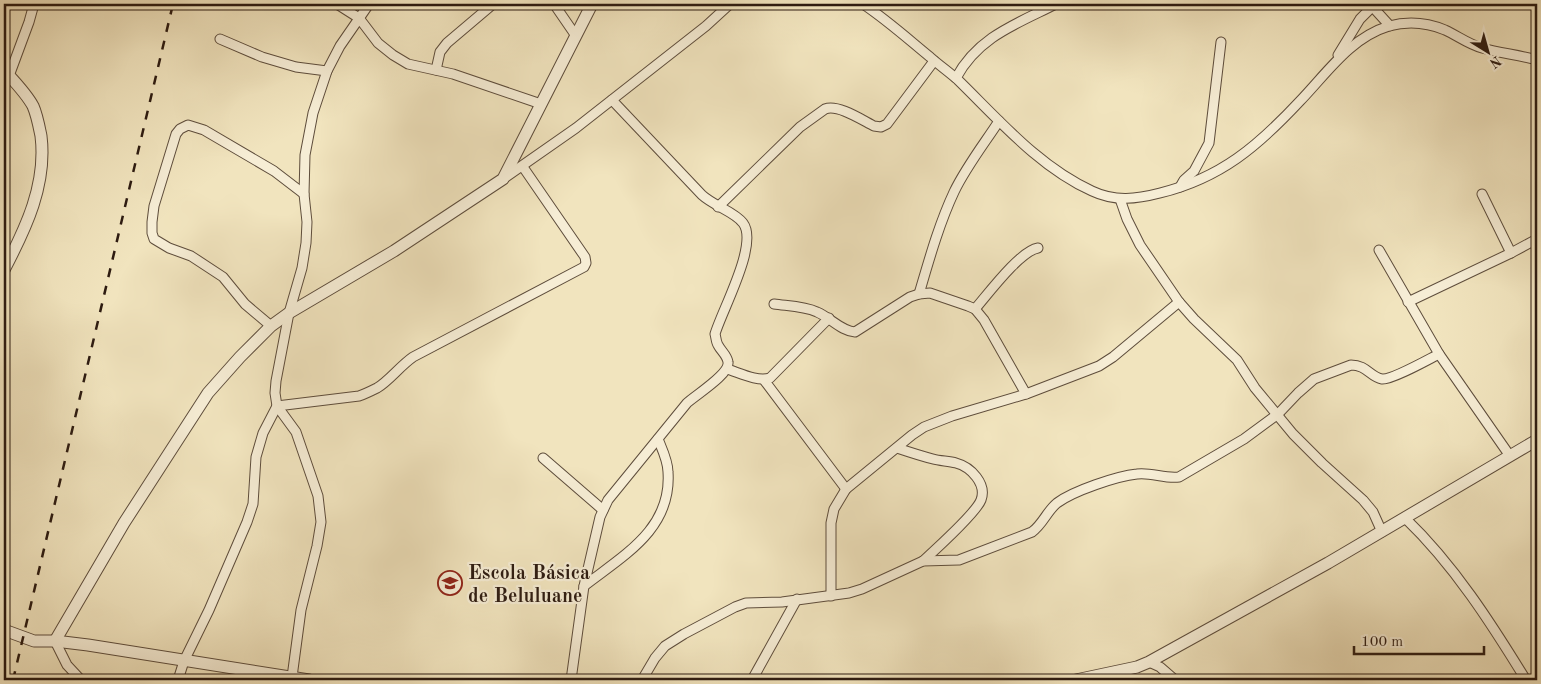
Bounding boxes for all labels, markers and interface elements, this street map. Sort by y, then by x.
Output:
north arrow [1464,28,1514,78]
text: N [1486,53,1504,71]
place label: Escola Básica de Beluluane [468,564,590,607]
school or university icon: Escola Básica de Beluluane [437,570,463,596]
scale bar [1354,624,1484,656]
text: 100 m [1361,635,1403,650]

